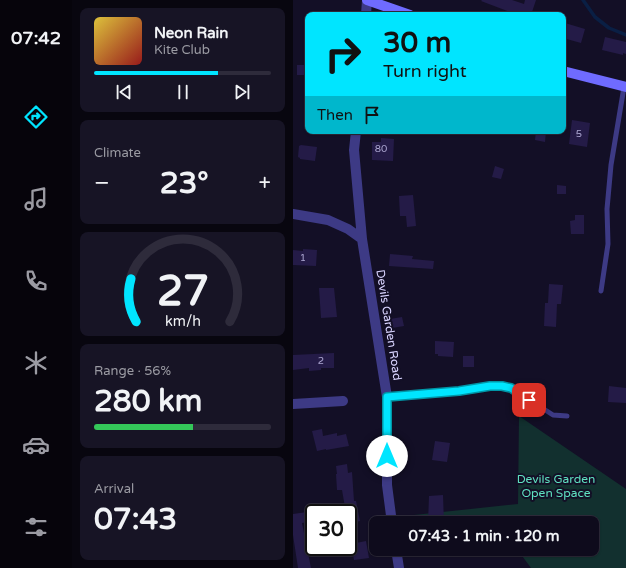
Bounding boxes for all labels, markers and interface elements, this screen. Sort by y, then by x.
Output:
text: Neon Rain [154,24,228,42]
text: 30 m [383,26,451,60]
text: 07:42 [11,27,61,49]
icon: right [317,28,369,80]
text: Kite Club [154,42,210,58]
text: Turn right [383,60,467,82]
icon: previous [113,81,135,103]
icon: pause [172,81,194,103]
icon: next [231,81,253,103]
icon: directions [22,103,50,131]
icon: arrive [361,104,383,126]
text: Then [317,106,353,124]
house number: 5 [576,128,582,140]
house number: 80 [375,143,387,155]
text: Climate [94,145,141,161]
text: 23° [160,165,209,202]
text: − [94,170,110,196]
text: + [259,170,271,196]
icon: music [22,185,50,213]
house number: 1 [300,252,306,264]
icon: phone [22,267,50,295]
text: 27 [156,267,209,317]
street label: Devils Garden Road [373,269,405,381]
text: km/h [165,313,200,330]
icon: climate [22,349,50,377]
house number: 2 [318,355,324,367]
text: Range · 56% [94,363,171,379]
text: 280 km [94,383,202,420]
pin [512,383,546,417]
icon: arrive [518,389,540,411]
icon: car [22,431,50,459]
position arrow [366,435,408,477]
park label: Devils Garden Open Space [517,472,595,500]
text: Arrival [94,481,134,497]
text: 07:43 [94,501,177,538]
speed limit sign: 30 [305,504,357,556]
icon: filters [22,513,50,541]
text: 07:43 · 1 min · 120 m [409,527,559,545]

